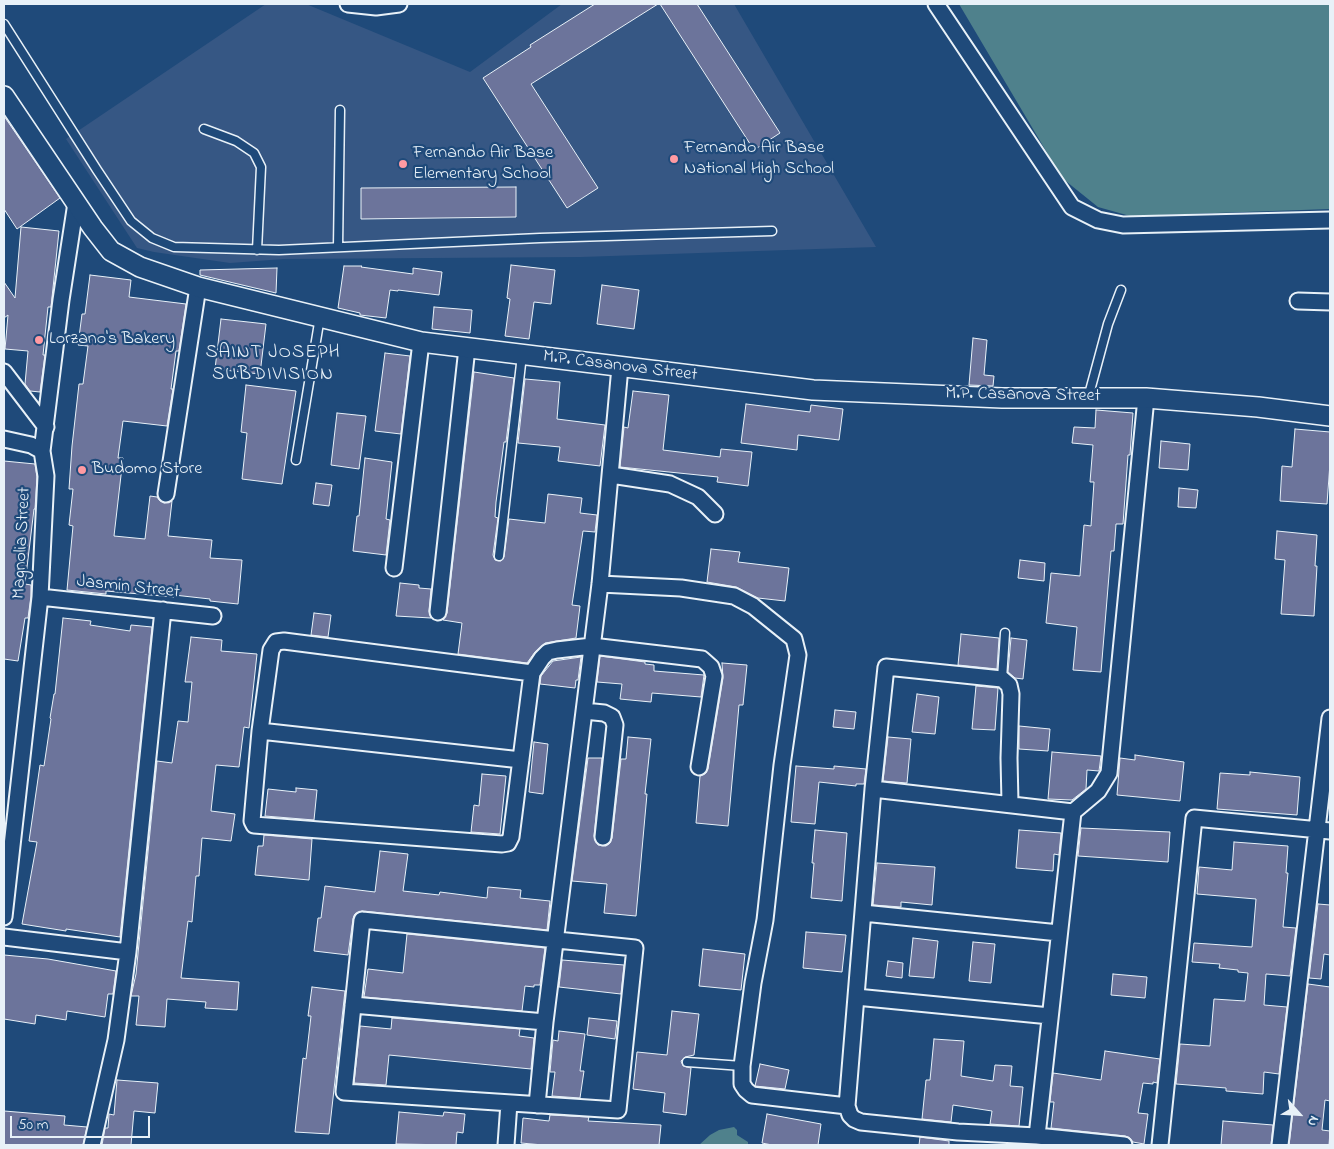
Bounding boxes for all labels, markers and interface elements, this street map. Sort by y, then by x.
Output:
place label: Fernando Air Base National High School [684,138,834,180]
place label: Fernando Air Base Elementary School [413,143,553,186]
marker: Fernando Air Base National High School [668,153,680,165]
marker: Fernando Air Base Elementary School [397,158,409,170]
place label: Lorzano's Bakery [49,329,175,351]
marker: Lorzano's Bakery [33,334,45,346]
district label: SAINT JOSEPH SUBDIVISION [204,343,342,387]
street label: M.P. Casanova Street [542,347,698,387]
street label: M.P. Casanova Street [945,384,1101,408]
place label: Budomo Store [92,459,202,481]
marker: Budomo Store [76,464,88,476]
street label: Magnolia Street [9,486,37,600]
street label: Jasmin Street [75,572,181,604]
north arrow [1274,1089,1324,1139]
scale bar [12,1106,152,1138]
text: N [1301,1112,1324,1130]
text: 50 m [18,1114,48,1136]

